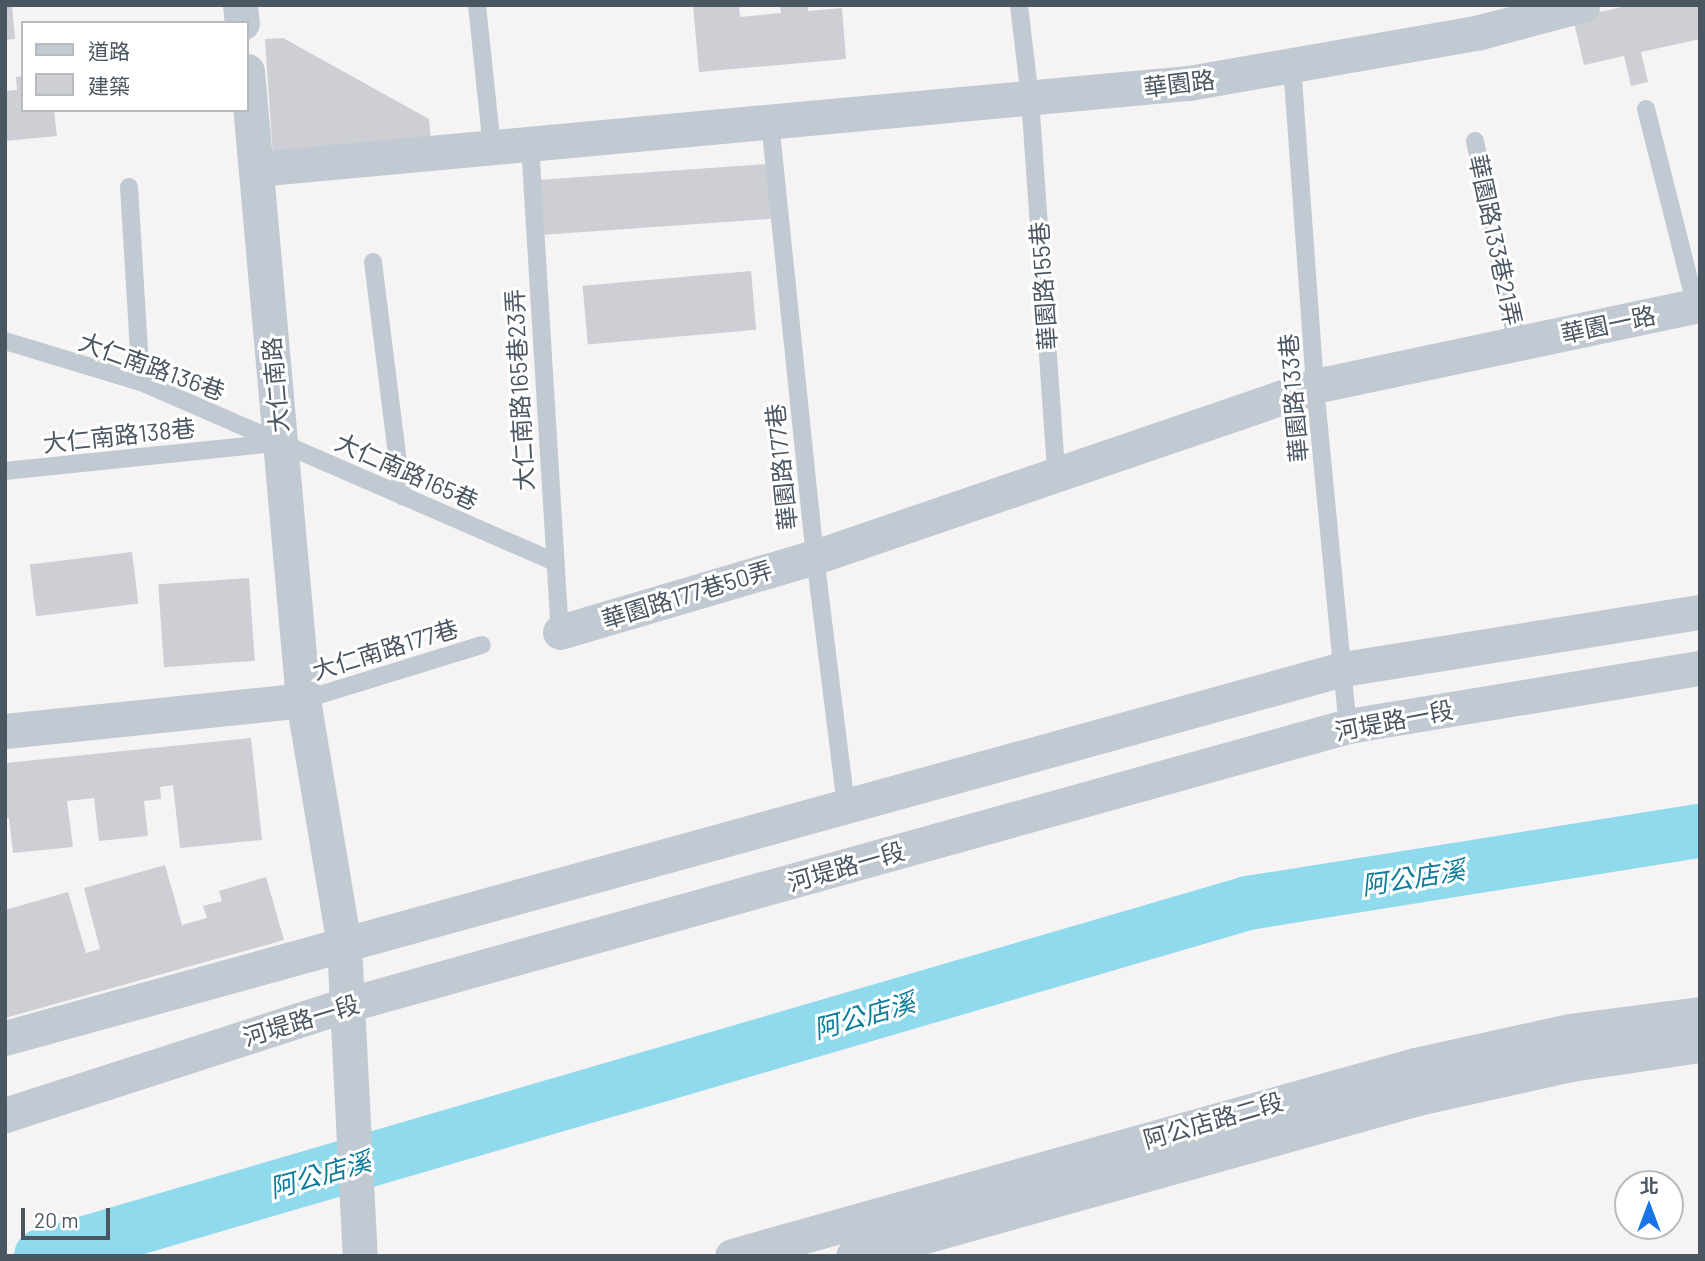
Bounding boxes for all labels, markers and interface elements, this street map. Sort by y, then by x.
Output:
legend [21,21,248,112]
text: 道路 [88,38,130,63]
street label: 華園路 [1142,64,1216,102]
text: 建築 [88,73,130,98]
street label: 華園路133巷21弄 [1464,152,1528,328]
street label: 華園路155巷 [1024,221,1062,351]
street label: 大仁南路165巷23弄 [499,288,539,492]
street label: 華園一路 [1558,300,1658,348]
street label: 大仁南路136巷 [75,326,229,406]
street label: 華園路133巷 [1273,332,1313,464]
street label: 大仁南路 [256,336,294,434]
street label: 華園路177巷 [760,402,802,532]
street label: 大仁南路138巷 [41,413,197,457]
street label: 大仁南路165巷 [331,427,483,515]
street label: 華園路177巷50弄 [598,554,776,634]
street label: 大仁南路177巷 [309,613,461,685]
street label: 河堤路一段 [1332,694,1456,746]
street label: 河堤路一段 [784,836,908,896]
water label: 阿公店溪 [1359,853,1467,901]
water label: 阿公店溪 [810,986,918,1044]
street label: 河堤路一段 [239,989,363,1051]
street label: 阿公店路二段 [1140,1086,1286,1154]
water label: 阿公店溪 [266,1145,374,1203]
north arrow [1614,1170,1684,1240]
text: 北 [1639,1174,1659,1197]
scale bar [24,1194,114,1238]
text: 20 m [34,1207,79,1232]

